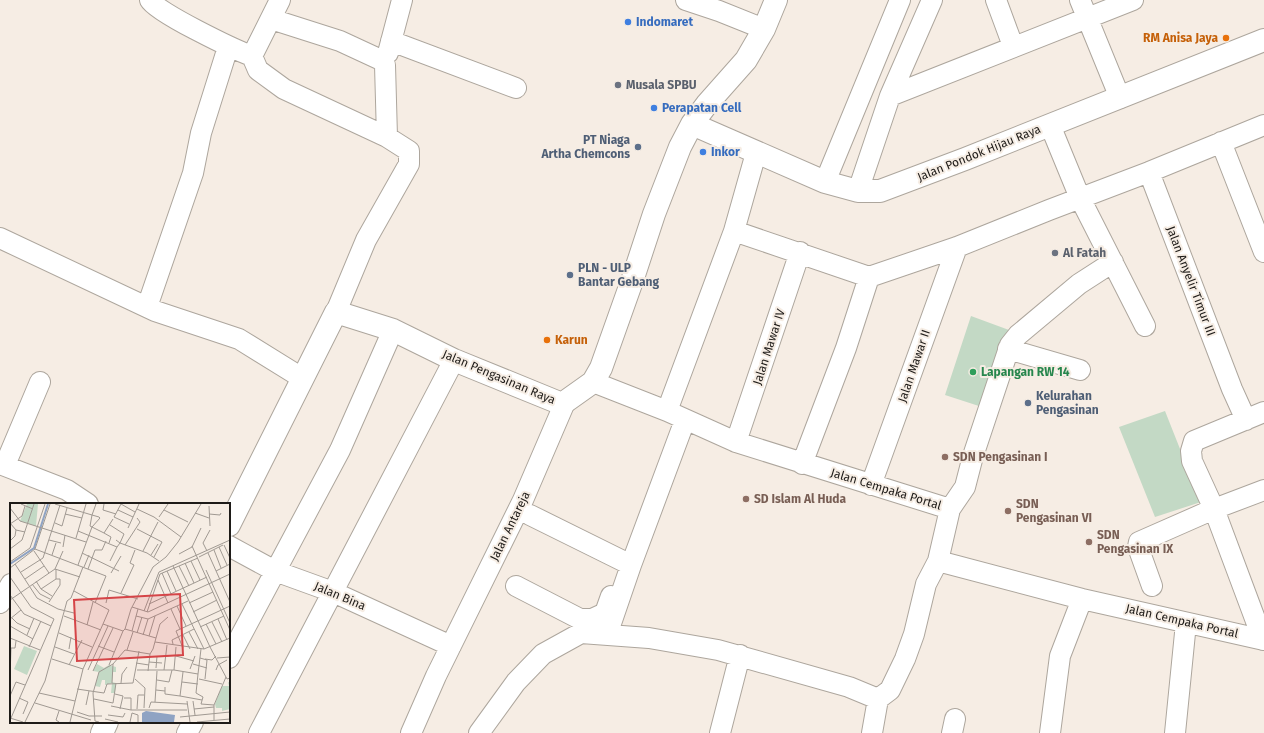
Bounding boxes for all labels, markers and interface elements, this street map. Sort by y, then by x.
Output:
place label: Indomaret [636,15,693,29]
marker: Indomaret [623,17,633,27]
place label: RM Anisa Jaya [1143,31,1218,45]
marker: RM Anisa Jaya [1221,33,1231,43]
place label: Musala SPBU [626,78,697,92]
marker: Musala SPBU [613,80,623,90]
place label: Perapatan Cell [662,101,742,115]
marker: Perapatan Cell [649,103,659,113]
street label: Jalan Pondok Hijau Raya [915,122,1043,184]
place label: PT Niaga Artha Chemcons [540,133,630,161]
marker: PT Niaga Artha Chemcons [633,142,643,152]
place label: Inkor [711,145,740,159]
marker: Inkor [698,147,708,157]
street label: Jalan Anyelir Timur III [1164,224,1218,338]
place label: Al Fatah [1062,246,1106,260]
marker: Al Fatah [1050,248,1060,258]
place label: PLN - ULP Bantar Gebang [578,261,660,289]
marker: PLN - ULP Bantar Gebang [565,270,575,280]
street label: Jalan Mawar IV [750,307,788,387]
street label: Jalan Mawar II [895,328,933,404]
place label: Karun [555,333,588,347]
marker: Karun [542,335,552,345]
street label: Jalan Pengasinan Raya [440,347,558,407]
place label: Lapangan RW 14 [981,365,1070,379]
marker: Lapangan RW 14 [968,367,978,377]
place label: Kelurahan Pengasinan [1036,389,1099,417]
marker: Kelurahan Pengasinan [1023,398,1033,408]
place label: SDN Pengasinan I [953,450,1048,464]
marker: SDN Pengasinan I [940,452,950,462]
street label: Jalan Cempaka Portal [829,465,944,513]
street label: Jalan Antareja [487,489,533,563]
place label: SD Islam Al Huda [754,492,846,506]
marker: SD Islam Al Huda [741,494,751,504]
place label: SDN Pengasinan VI [1016,497,1092,525]
inset map [10,503,230,723]
marker: SDN Pengasinan VI [1003,506,1013,516]
place label: SDN Pengasinan IX [1097,528,1174,556]
marker: SDN Pengasinan IX [1084,537,1094,547]
street label: Jalan Bina [312,579,368,613]
street label: Jalan Cempaka Portal [1124,601,1240,641]

